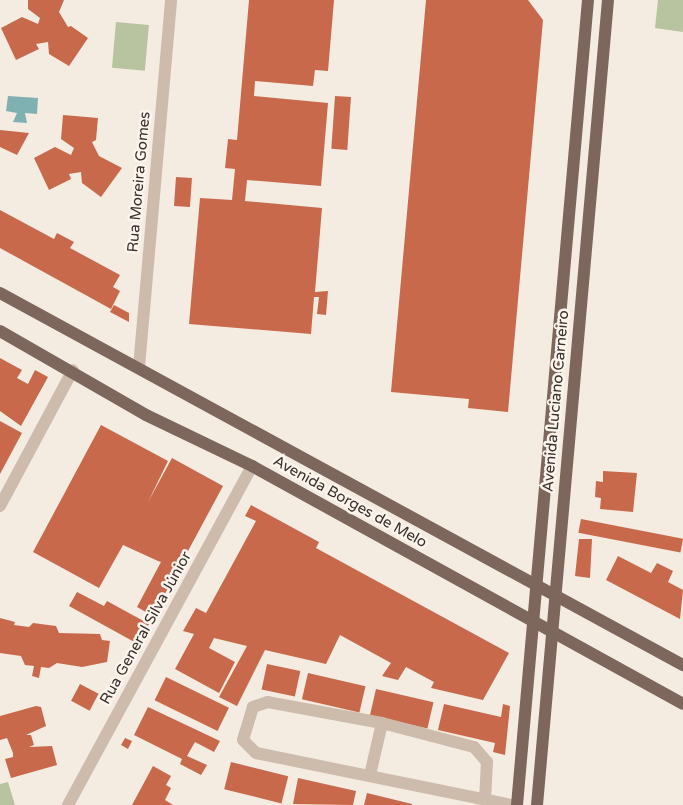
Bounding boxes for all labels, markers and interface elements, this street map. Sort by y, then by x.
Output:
street label: Rua Moreira Gomes [124,111,154,253]
street label: Avenida Luciano Carneiro [539,309,573,493]
street label: Avenida Borges de Melo [270,452,430,552]
street label: Rua General Silva Júnior [96,548,196,708]

